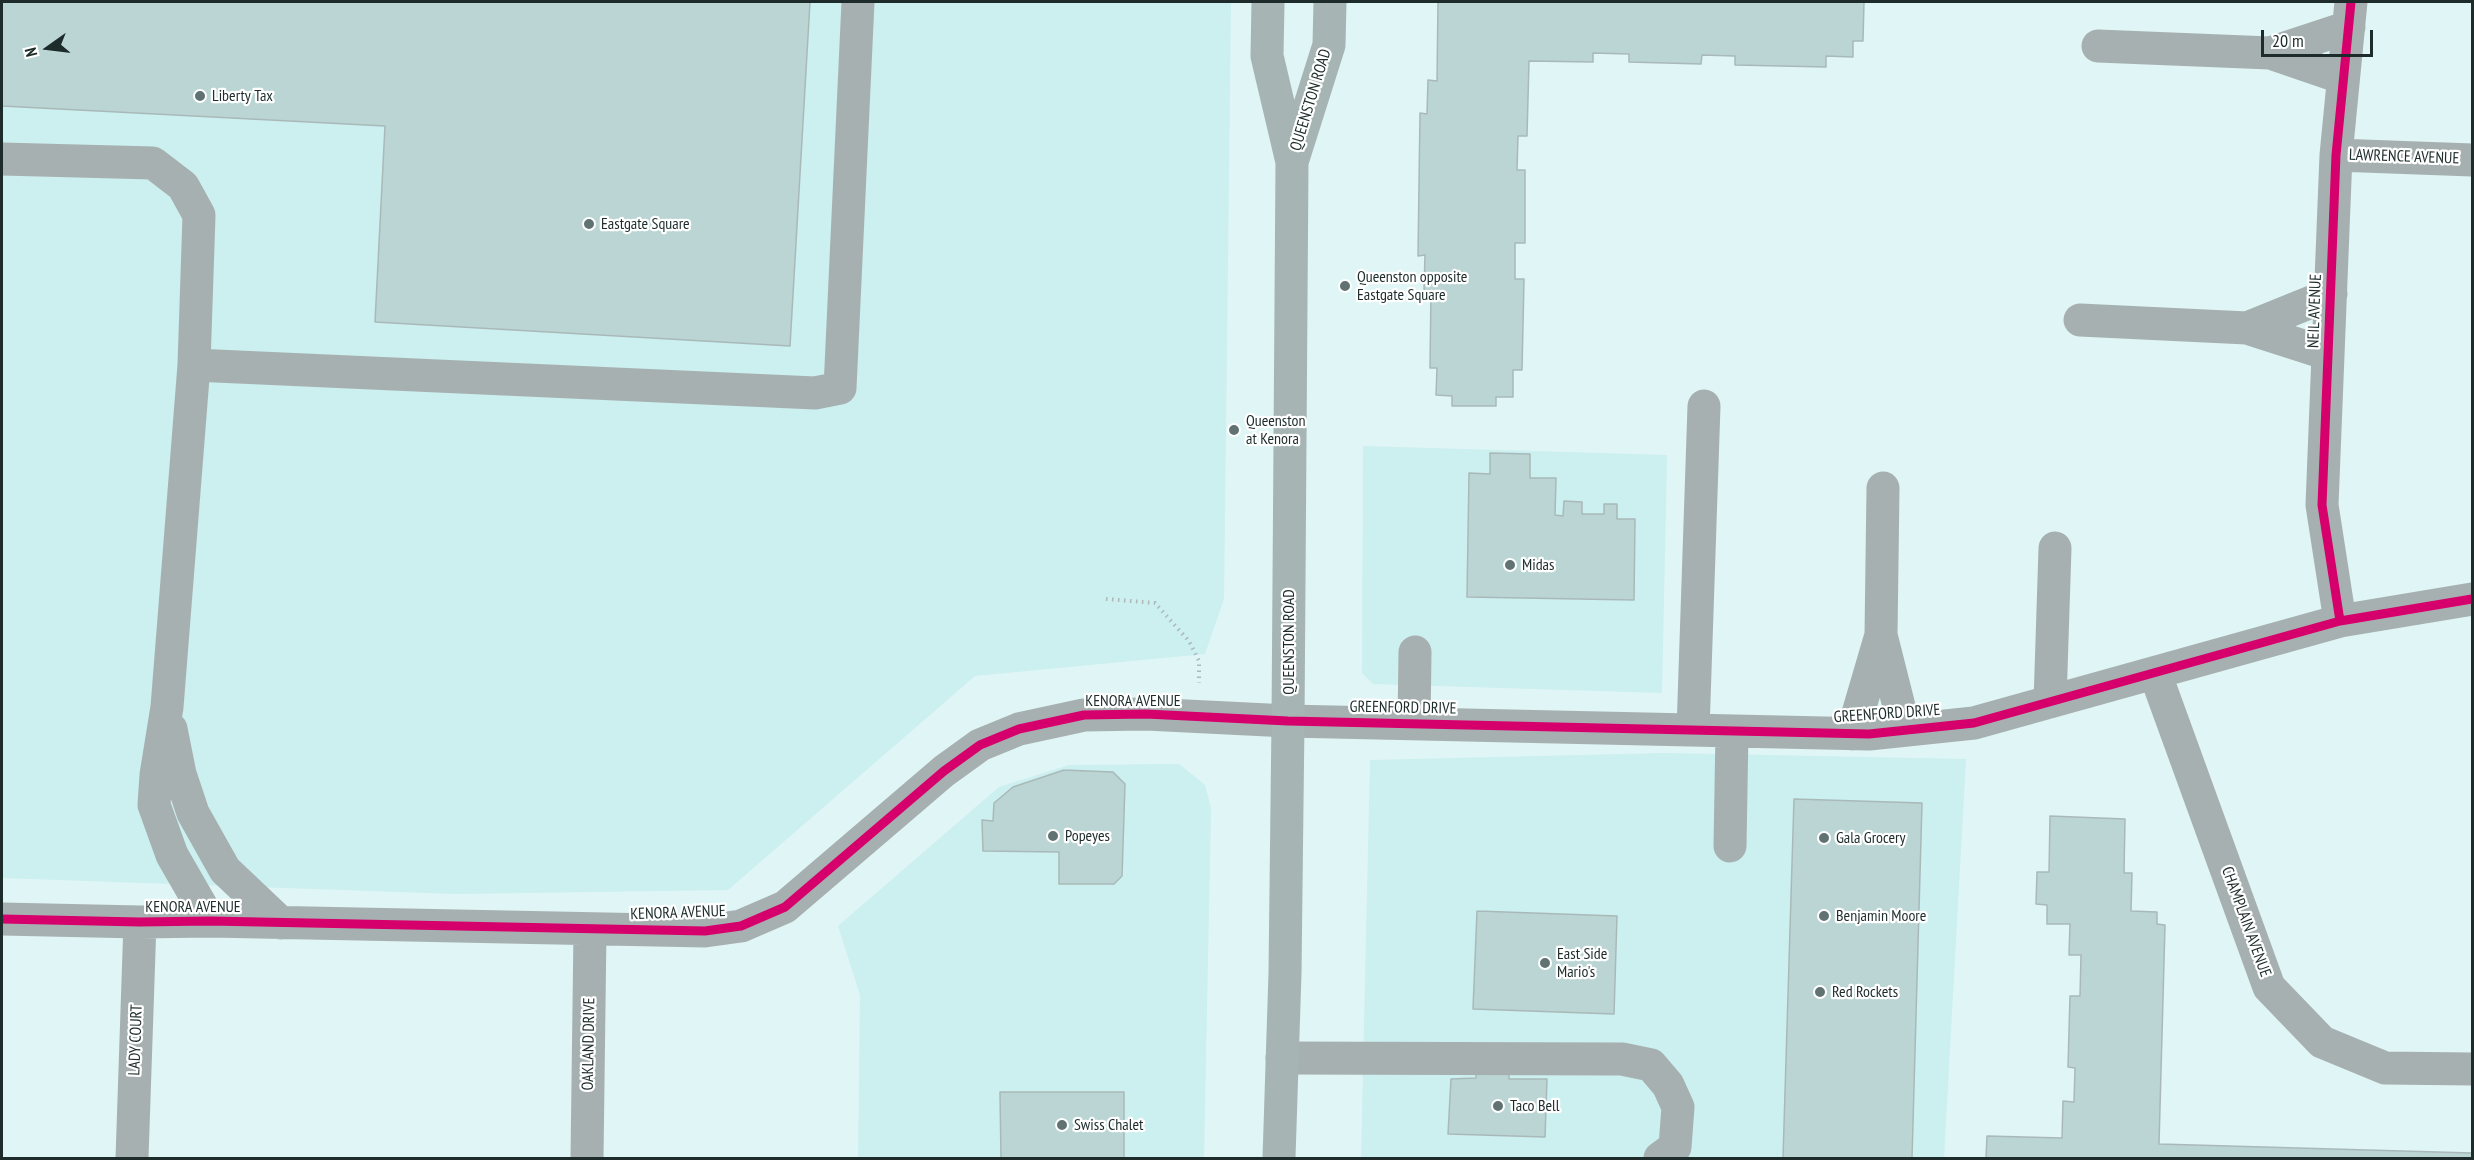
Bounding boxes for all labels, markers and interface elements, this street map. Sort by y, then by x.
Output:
north arrow [18,18,78,78]
scale bar [2264,18,2376,56]
text: 20 m [2272,29,2304,52]
text: N [20,46,41,59]
street label: QUEENSTON ROAD [1286,47,1336,153]
place label: Liberty Tax [212,86,273,106]
marker: Liberty Tax [193,89,207,103]
street label: LAWRENCE AVENUE [2348,145,2460,169]
place label: Eastgate Square [601,214,690,234]
marker: Eastgate Square [582,217,596,231]
place label: Queenston opposite Eastgate Square [1357,267,1467,305]
street label: NEIL AVENUE [2304,274,2326,348]
marker: Queenston opposite Eastgate Square [1338,279,1352,293]
place label: Queenston at Kenora [1246,411,1305,449]
marker: Queenston at Kenora [1227,423,1241,437]
place label: Midas [1522,555,1554,575]
marker: Midas [1503,558,1517,572]
street label: QUEENSTON ROAD [1279,589,1299,695]
street label: KENORA AVENUE [1085,691,1181,711]
street label: GREENFORD DRIVE [1349,697,1457,719]
street label: GREENFORD DRIVE [1833,701,1941,727]
place label: Popeyes [1065,826,1110,846]
place label: Gala Grocery [1836,828,1905,848]
marker: Popeyes [1046,829,1060,843]
marker: Gala Grocery [1817,831,1831,845]
street label: CHAMPLAIN AVENUE [2217,864,2275,980]
street label: KENORA AVENUE [145,897,241,917]
street label: KENORA AVENUE [630,902,726,924]
place label: Benjamin Moore [1836,906,1926,926]
marker: Benjamin Moore [1817,909,1831,923]
place label: East Side Mario's [1557,944,1607,982]
marker: East Side Mario's [1538,956,1552,970]
place label: Red Rockets [1832,982,1898,1002]
marker: Red Rockets [1813,985,1827,999]
street label: OAKLAND DRIVE [579,997,599,1091]
street label: LADY COURT [125,1004,147,1076]
place label: Taco Bell [1510,1096,1560,1116]
marker: Taco Bell [1491,1099,1505,1113]
place label: Swiss Chalet [1074,1115,1143,1135]
marker: Swiss Chalet [1055,1118,1069,1132]

